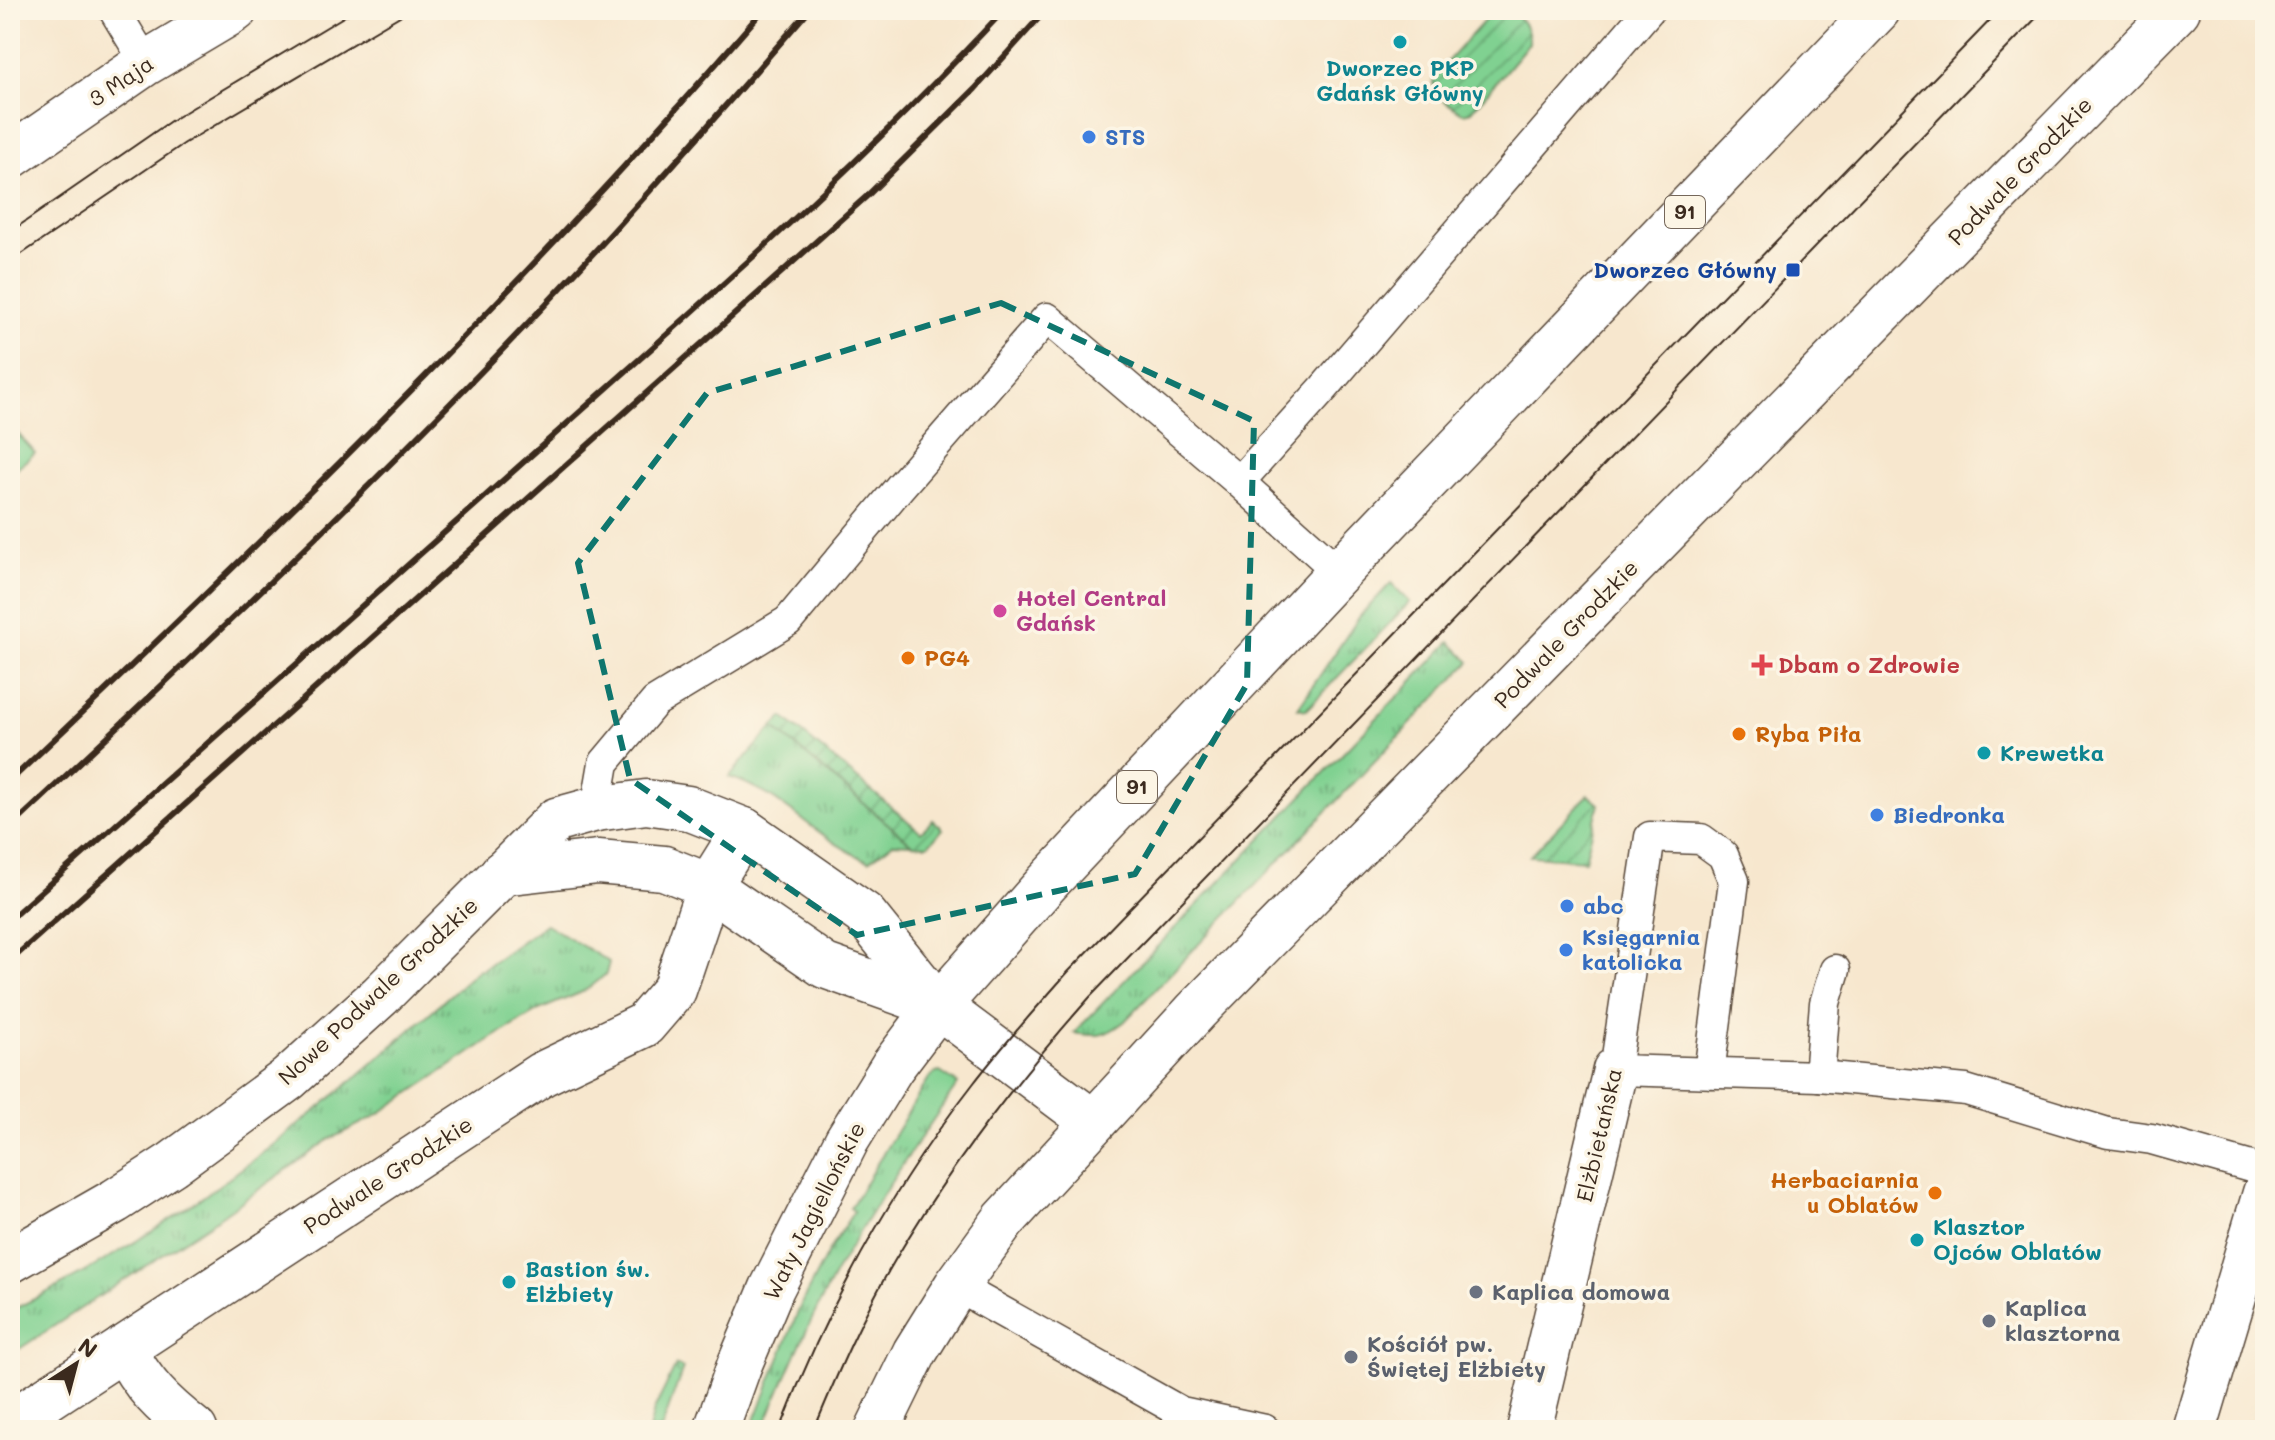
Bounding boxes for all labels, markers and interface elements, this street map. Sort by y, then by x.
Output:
marker: Dworzec PKP Gdańsk Główny [1391,33,1409,51]
street label: 3 Maja [83,48,159,113]
place label: Dworzec PKP Gdańsk Główny [1316,53,1484,107]
street label: Podwale Grodzkie [1941,90,2098,251]
place label: STS [1105,122,1146,151]
marker: STS [1080,128,1098,146]
road number: 91 [1665,196,1705,228]
place label: Dworzec Główny [1593,255,1777,284]
marker: Dworzec Główny [1784,261,1802,279]
street label: Podwale Grodzkie [1487,553,1644,714]
place label: Hotel Central Gdańsk [1016,583,1167,637]
marker: Hotel Central Gdańsk [991,602,1009,620]
place label: PG4 [924,643,970,672]
marker: PG4 [899,649,917,667]
place label: Dbam o Zdrowie [1778,650,1960,679]
marker: Dbam o Zdrowie [1753,656,1771,674]
place label: Ryba Piła [1755,719,1861,748]
marker: Ryba Piła [1730,725,1748,743]
place label: Krewetka [2000,738,2104,767]
marker: Krewetka [1975,744,1993,762]
road number: 91 [1117,771,1157,803]
place label: Biedronka [1893,800,2005,829]
marker: Biedronka [1868,806,1886,824]
street label: Nowe Podwale Grodzkie [272,890,484,1091]
place label: abc [1583,891,1624,920]
marker: abc [1558,897,1576,915]
place label: Księgarnia katolicka [1582,922,1700,976]
marker: Księgarnia katolicka [1557,941,1575,959]
street label: Elżbietańska [1569,1065,1628,1205]
street label: Podwale Grodzkie [298,1109,478,1240]
street label: Wały Jagiellońskie [756,1117,871,1305]
place label: Herbaciarnia u Oblatów [1770,1165,1919,1219]
marker: Herbaciarnia u Oblatów [1926,1184,1944,1202]
place label: Klasztor Ojców Oblatów [1933,1212,2102,1266]
marker: Klasztor Ojców Oblatów [1908,1231,1926,1249]
place label: Bastion św. Elżbiety [525,1254,650,1308]
marker: Bastion św. Elżbiety [500,1273,518,1291]
place label: Kaplica domowa [1492,1277,1670,1306]
marker: Kaplica domowa [1467,1283,1485,1301]
place label: Kaplica klasztorna [2005,1293,2121,1347]
marker: Kaplica klasztorna [1980,1312,1998,1330]
north arrow [36,1324,116,1404]
place label: Kościół pw. Świętej Elżbiety [1367,1329,1546,1383]
text: N [73,1331,103,1364]
marker: Kościół pw. Świętej Elżbiety [1342,1348,1360,1366]

